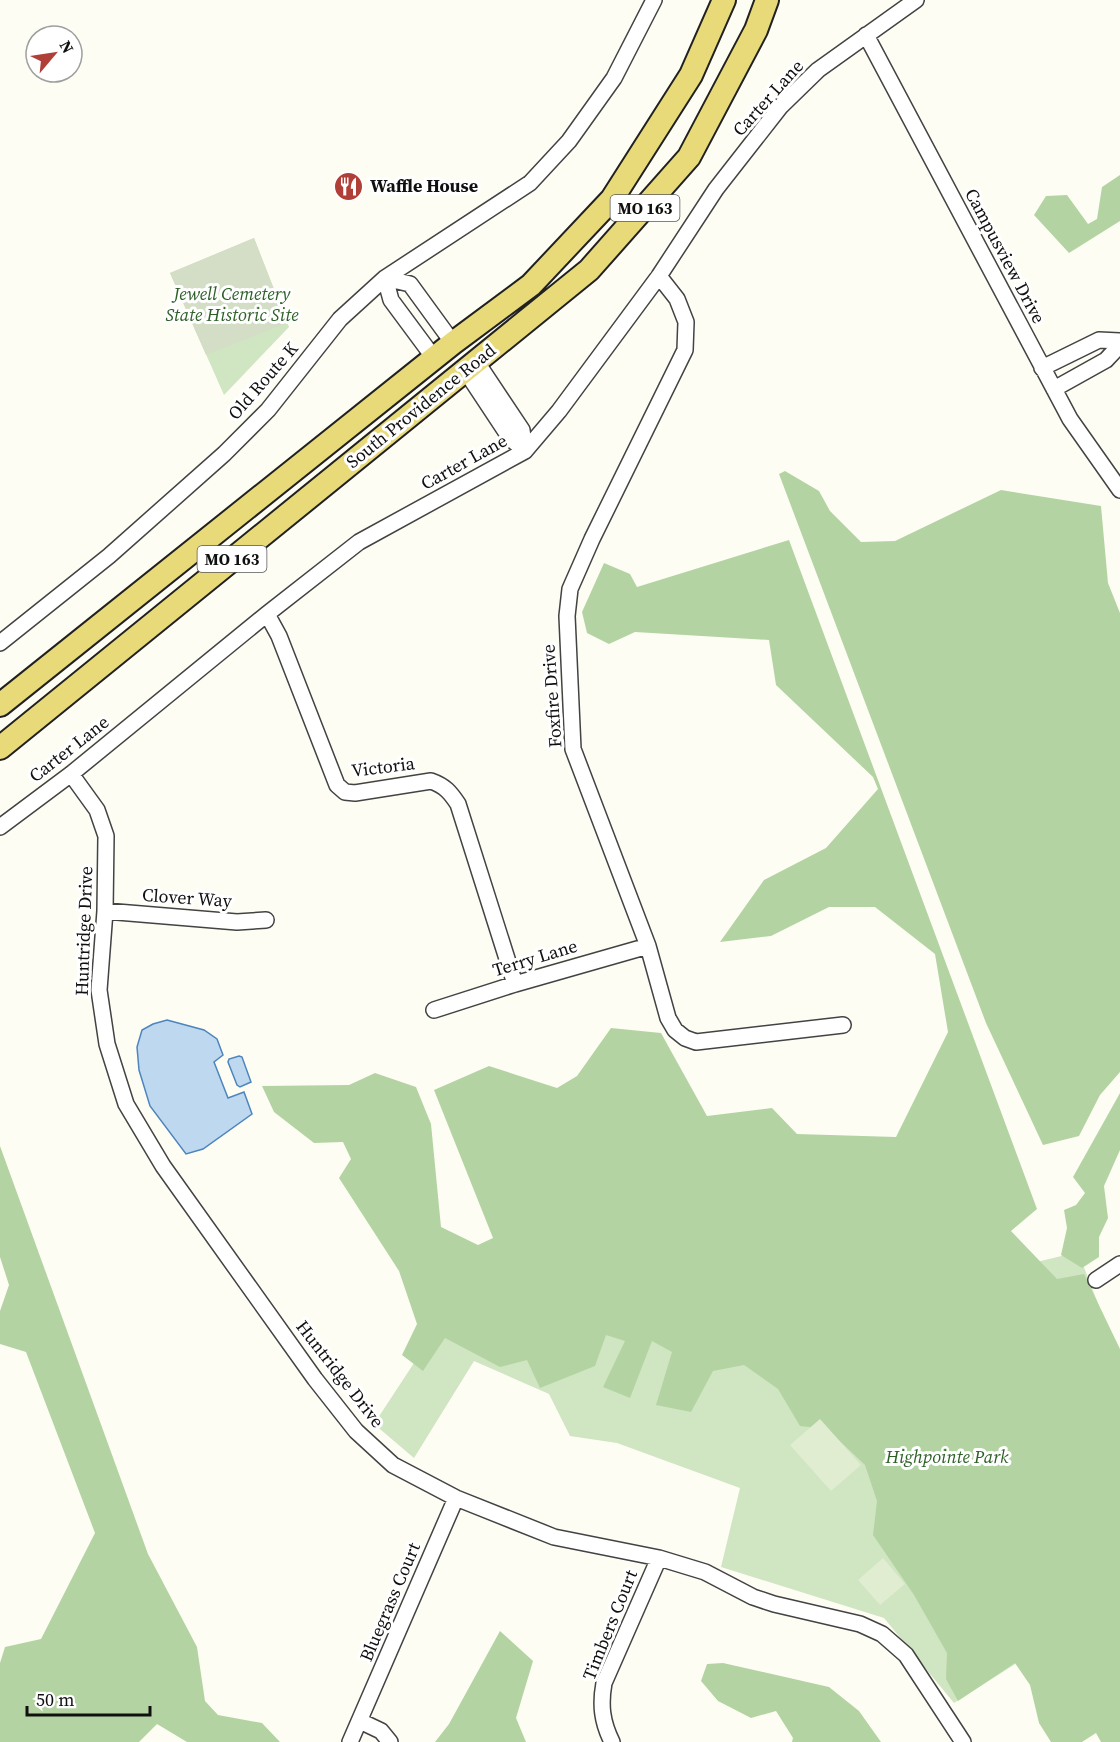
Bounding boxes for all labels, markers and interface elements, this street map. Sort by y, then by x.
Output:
north arrow [24,24,84,84]
text: N [55,36,80,57]
street label: Carter Lane [727,54,809,141]
restaurant icon: Waffle House [333,170,365,202]
place label: Waffle House [370,173,478,198]
street label: Campusview Drive [959,184,1052,328]
road number: MO 163 [610,195,680,221]
park label: Jewell Cemetery State Historic Site [166,281,299,327]
street label: Old Route K [222,336,303,425]
street label: South Providence Road [341,337,501,474]
street label: Carter Lane [416,428,511,496]
road number: MO 163 [198,546,266,572]
street label: Foxfire Drive [535,643,568,749]
street label: Carter Lane [24,709,114,788]
street label: Victoria [350,750,417,783]
street label: Huntridge Drive [69,866,98,996]
street label: Clover Way [141,882,234,913]
street label: Terry Lane [489,933,580,982]
street label: Huntridge Drive [291,1315,390,1433]
park label: Highpointe Park [884,1444,1009,1469]
street label: Bluegrass Court [353,1538,426,1665]
street label: Timbers Court [576,1566,643,1684]
scale bar [27,1679,150,1717]
text: 50 m [36,1687,74,1712]

